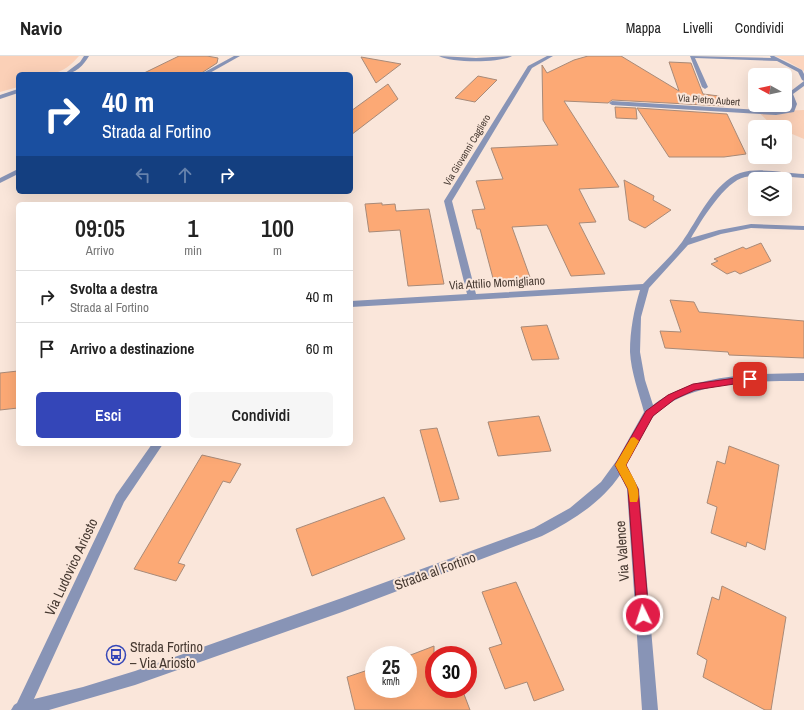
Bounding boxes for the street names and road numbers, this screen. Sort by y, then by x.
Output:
street label: Via Pietro Aubert [677,91,741,109]
street label: Via Giovanni Cagliero [441,112,494,188]
street label: Via Attilio Momigliano [449,272,545,294]
street label: Via Ludovico Ariosto [40,515,102,619]
street label: Via Valence [611,520,633,582]
street label: Strada al Fortino [392,548,478,594]

